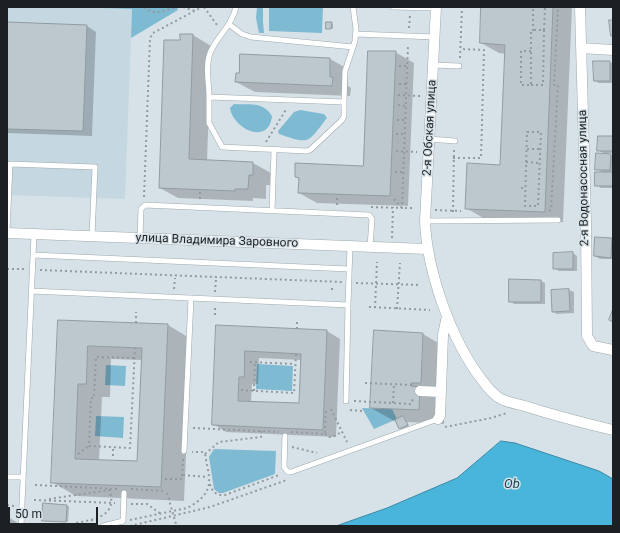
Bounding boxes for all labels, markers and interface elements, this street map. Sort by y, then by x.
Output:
street label: 2-я Обская улица [420,80,440,176]
street label: 2-я Водонасосная улица [576,110,592,246]
street label: улица Владимира Заровного [135,231,299,251]
water label: Ob [504,477,520,493]
scale bar [10,499,100,525]
text: 50 m [15,507,42,521]

